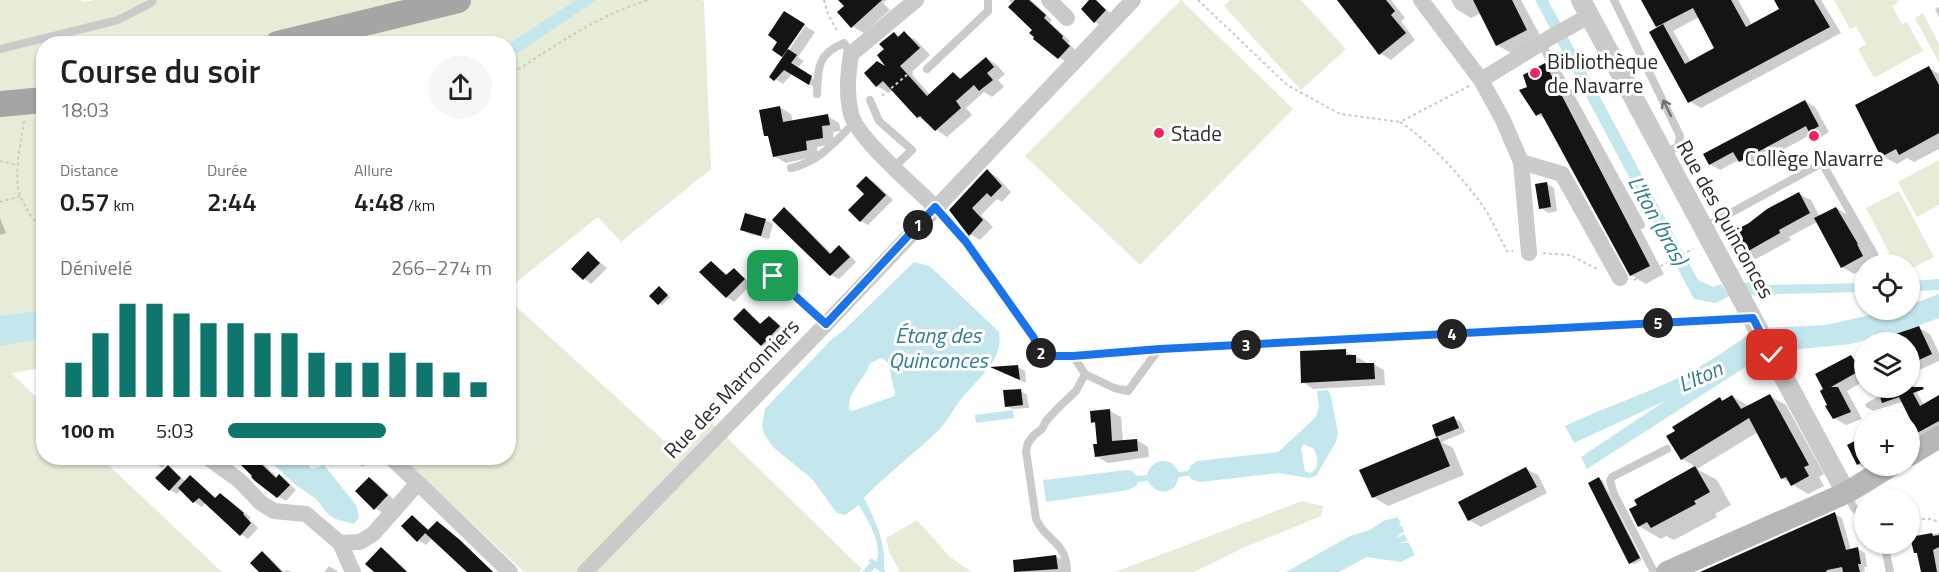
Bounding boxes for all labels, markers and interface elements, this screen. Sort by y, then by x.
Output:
place label: Bibliothèque de Navarre [1547,45,1658,101]
text: Course du soir [60,46,260,96]
button: share [429,56,492,119]
marker: Bibliothèque de Navarre [1528,66,1542,80]
text: 18:03 [60,94,109,125]
one-way arrow [1660,100,1672,118]
place label: Stade [1171,117,1222,149]
marker: Stade [1152,126,1166,140]
marker: Collège Navarre [1807,129,1821,143]
street label: Rue des Quinconces [1669,134,1783,304]
place label: Collège Navarre [1745,142,1883,174]
text: Distance [60,158,118,182]
text: Durée [207,158,247,182]
text: Allure [354,158,393,182]
water label: L'Iton (bras) [1619,169,1698,273]
text: 0.57 [60,182,110,221]
text: 2:44 [207,182,257,221]
text: 4:48 [354,182,404,221]
text: km [110,193,134,217]
text: /km [404,193,435,217]
pin: 1 [903,210,933,240]
text: 1 [914,213,922,237]
pin [747,250,798,301]
text: Dénivelé [60,252,132,283]
text: 266–274 m [391,252,492,283]
map controls [1854,254,1920,554]
button: locate [1854,254,1920,320]
icon: arrive [756,259,789,292]
pin: 5 [1643,308,1673,338]
street label: Rue des Marronniers [656,311,806,465]
text: 5 [1654,311,1662,335]
water label: Étang des Quinconces [888,318,989,377]
pin: 4 [1437,319,1467,349]
text: 4 [1448,322,1456,346]
pin [1746,329,1797,380]
pin: 3 [1231,330,1261,360]
button: layers [1854,332,1920,398]
text: 3 [1242,333,1250,357]
pin: 2 [1026,338,1056,368]
icon: check [1755,338,1788,371]
text: 2 [1037,341,1045,365]
water label: L'Iton [1672,351,1729,401]
button: + [1854,410,1920,476]
text: 100 m [60,415,115,446]
text: 5:03 [156,415,194,446]
button: − [1854,488,1920,554]

